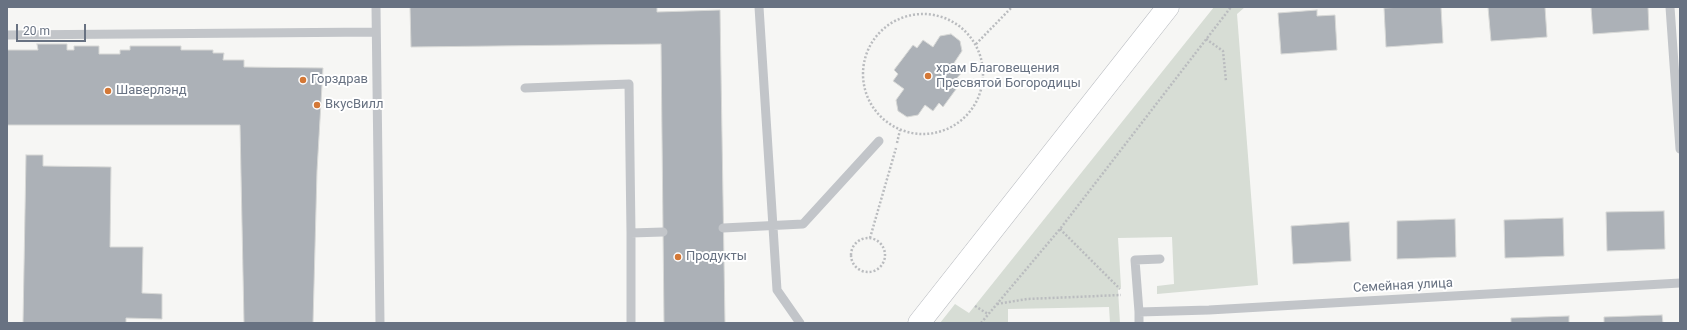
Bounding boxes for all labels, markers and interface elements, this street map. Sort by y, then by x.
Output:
scale bar [18,16,88,42]
text: 20 m [23,24,50,38]
place label: храм Благовещения Пресвятой Богородицы [936,61,1081,92]
marker: храм Благовещения Пресвятой Богородицы [923,71,933,81]
place label: Горздрав [311,72,368,88]
marker: Горздрав [298,75,308,85]
place label: Шаверлэнд [116,83,187,99]
marker: Шаверлэнд [103,86,113,96]
place label: ВкусВилл [325,97,384,113]
marker: ВкусВилл [312,100,322,110]
place label: Продукты [686,249,747,265]
marker: Продукты [673,252,683,262]
street label: Семейная улица [1353,276,1453,296]

